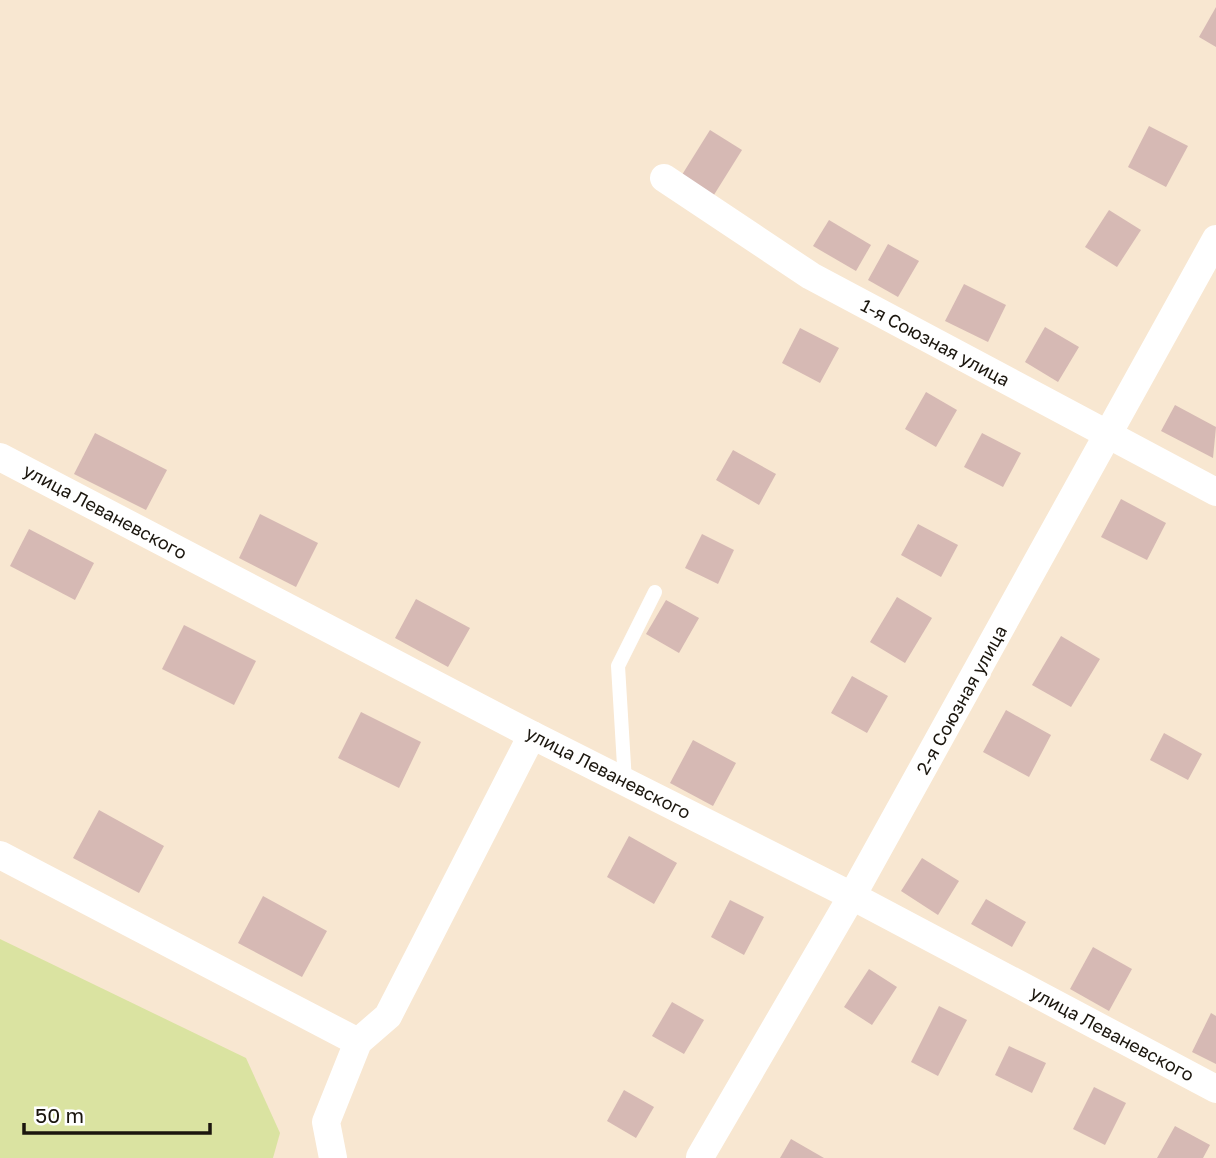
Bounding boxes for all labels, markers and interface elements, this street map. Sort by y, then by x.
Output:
street label: 1-я Союзная улица [857,294,1014,391]
street label: улица Леваневского [20,459,191,564]
street label: 2-я Союзная улица [911,621,1011,778]
street label: улица Леваневского [522,721,695,823]
street label: улица Леваневского [1027,981,1198,1086]
scale bar [24,1092,210,1136]
text: 50 m [35,1102,84,1128]

